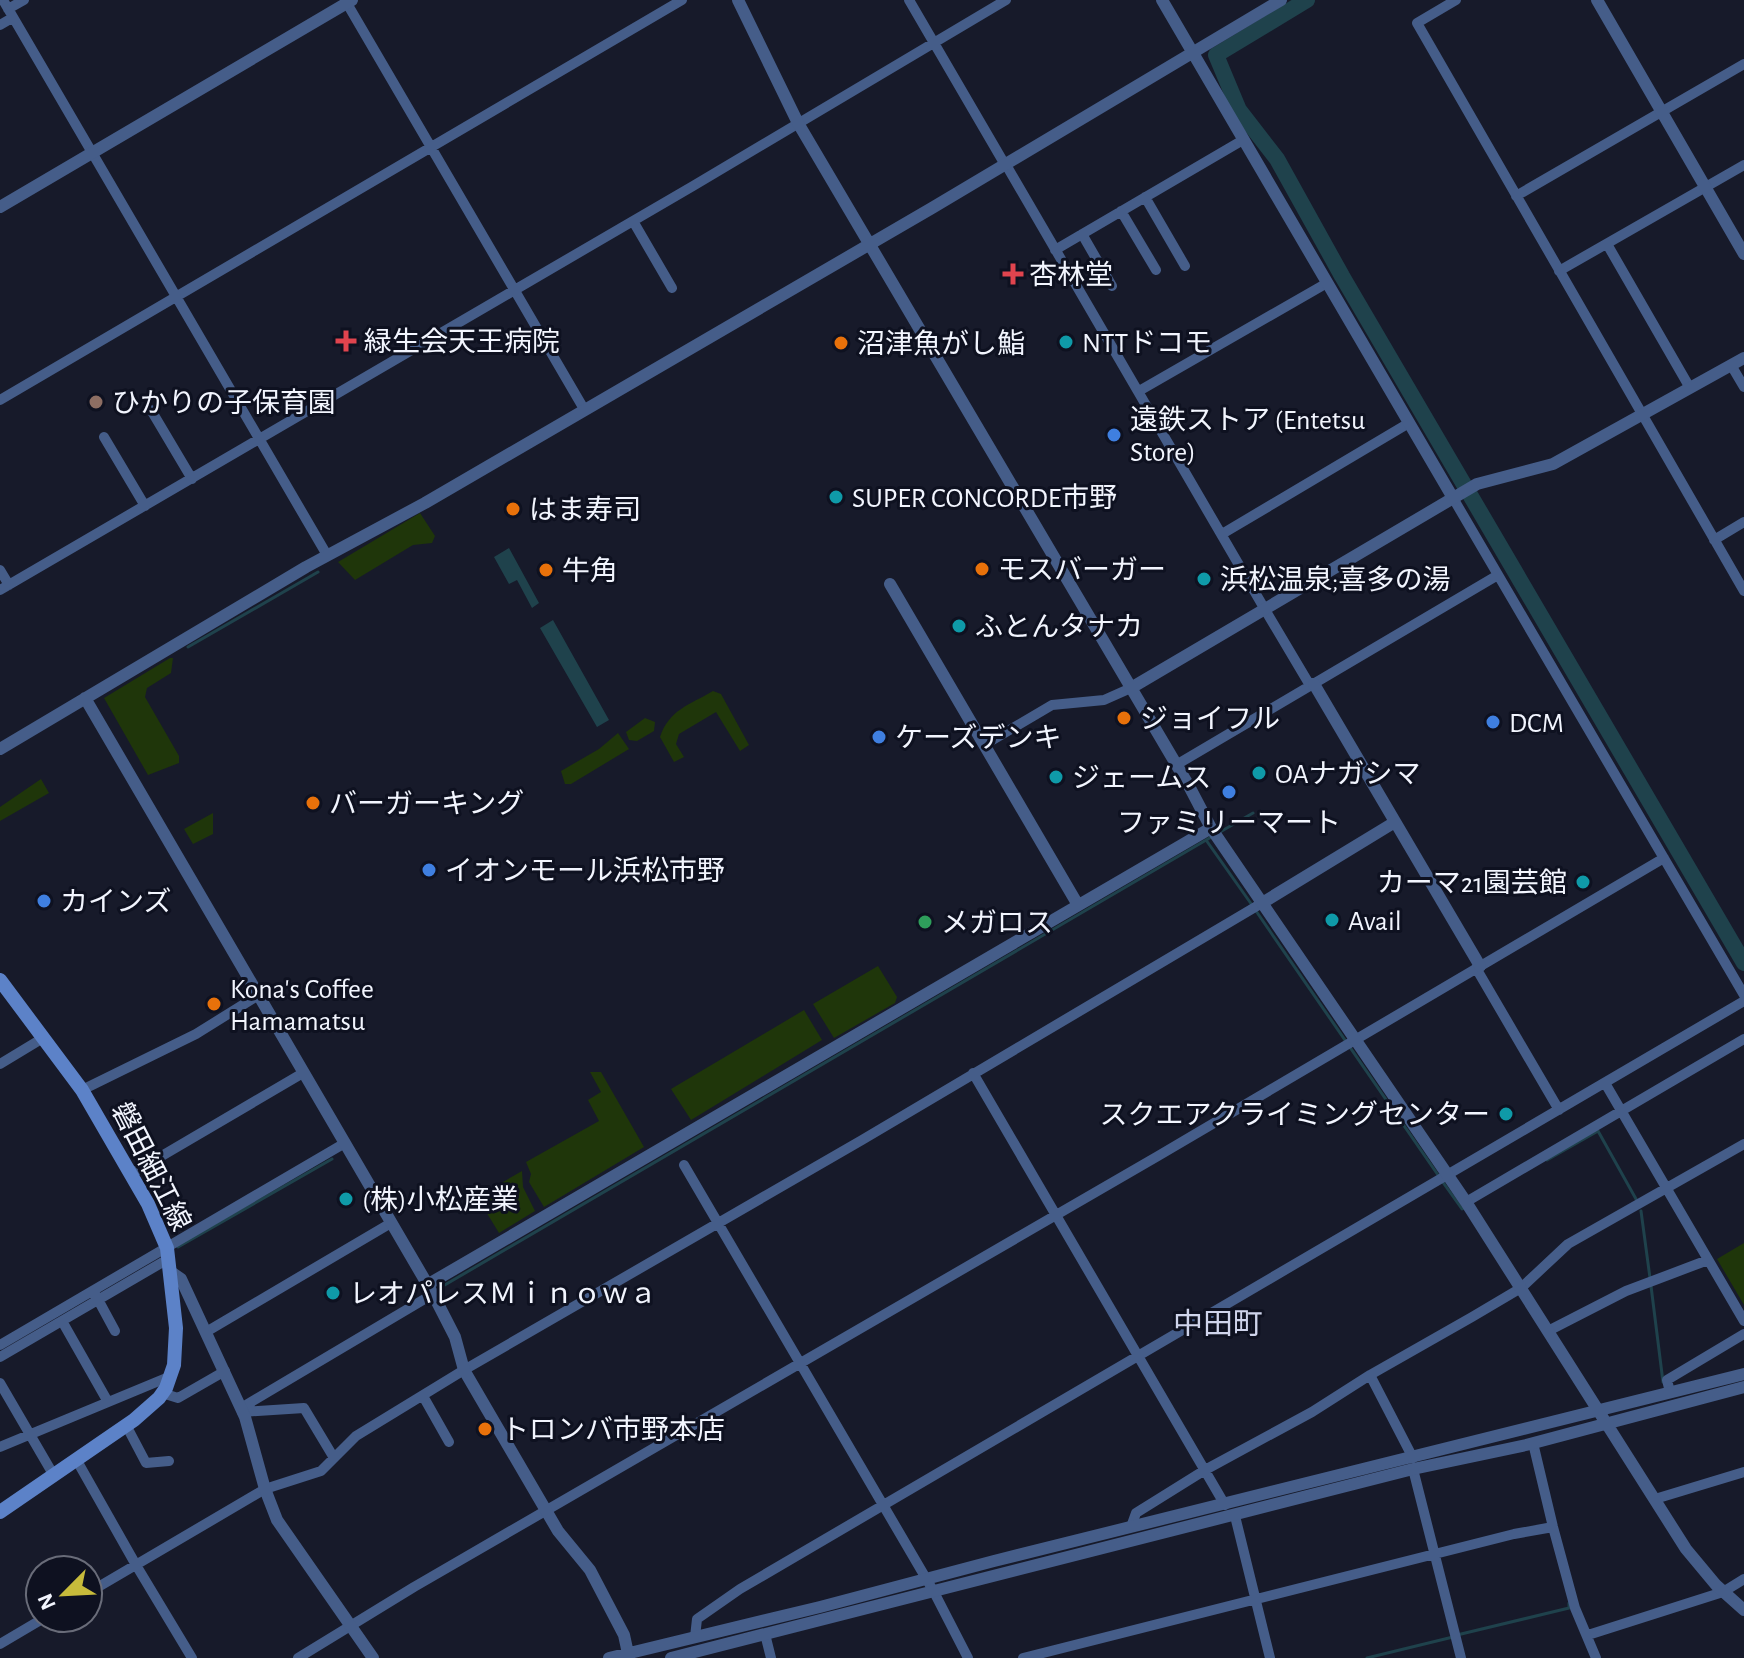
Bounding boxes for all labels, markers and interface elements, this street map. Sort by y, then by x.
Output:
place label: 杏林堂 [1029,260,1113,290]
marker: 杏林堂 [1004,265,1022,283]
place label: 緑生会天王病院 [364,327,560,357]
place label: 沼津魚がし鮨 [857,329,1025,359]
marker: 緑生会天王病院 [335,330,357,352]
place label: NTTドコモ [1082,330,1212,358]
marker: NTTドコモ [1057,333,1075,351]
marker: 沼津魚がし鮨 [832,334,850,352]
place label: ひかりの子保育園 [112,388,336,418]
marker: ひかりの子保育園 [87,393,105,411]
place label: 遠鉄ストア (Entetsu Store) [1130,405,1365,467]
marker: 遠鉄ストア (Entetsu Store) [1105,426,1123,444]
place label: SUPER CONCORDE市野 [852,483,1117,513]
marker: SUPER CONCORDE市野 [827,488,845,506]
place label: はま寿司 [529,495,641,525]
marker: はま寿司 [504,500,522,518]
place label: 牛角 [562,556,618,586]
place label: モスバーガー [998,556,1166,585]
marker: モスバーガー [973,560,991,578]
marker: 牛角 [537,561,555,579]
place label: 浜松温泉;喜多の湯 [1220,565,1450,595]
marker: 浜松温泉;喜多の湯 [1195,570,1213,588]
place label: ふとんタナカ [975,613,1143,642]
marker: ふとんタナカ [950,617,968,635]
place label: ジョイフル [1140,705,1280,734]
marker: ジョイフル [1115,709,1133,727]
place label: DCM [1509,710,1564,738]
marker: DCM [1484,713,1502,731]
place label: ケーズデンキ [895,723,1062,753]
marker: ケーズデンキ [870,728,888,746]
place label: OAナガシマ [1275,760,1421,789]
place label: ジェームス [1072,764,1211,793]
marker: OAナガシマ [1250,764,1268,782]
marker: ジェームス [1047,768,1065,786]
marker: ファミリーマート [1220,783,1238,801]
place label: バーガーキング [329,789,524,819]
marker: バーガーキング [304,794,322,812]
place label: ファミリーマート [1117,810,1341,838]
place label: イオンモール浜松市野 [445,856,725,886]
marker: イオンモール浜松市野 [420,861,438,879]
place label: カーマ21園芸館 [1377,868,1567,898]
marker: カーマ21園芸館 [1574,873,1592,891]
place label: カインズ [60,887,171,917]
marker: カインズ [35,892,53,910]
place label: Avail [1348,908,1402,936]
place label: メガロス [941,909,1053,938]
marker: Avail [1323,911,1341,929]
marker: メガロス [916,913,934,931]
place label: Kona's Coffee Hamamatsu [230,976,374,1036]
marker: Kona's Coffee Hamamatsu [205,995,223,1013]
street label: 磐田細江線 [106,1097,196,1236]
place label: スクエアクライミングセンター [1099,1100,1490,1130]
marker: スクエアクライミングセンター [1497,1105,1515,1123]
place label: (株)小松産業 [362,1185,519,1215]
marker: (株)小松産業 [337,1190,355,1208]
place label: レオパレスＭｉｎｏｗａ [349,1280,657,1309]
marker: レオパレスＭｉｎｏｗａ [324,1284,342,1302]
district label: 中田町 [1173,1308,1263,1340]
place label: トロンバ市野本店 [501,1415,725,1445]
marker: トロンバ市野本店 [476,1420,494,1438]
north arrow [24,1554,104,1634]
text: N [33,1590,60,1613]

